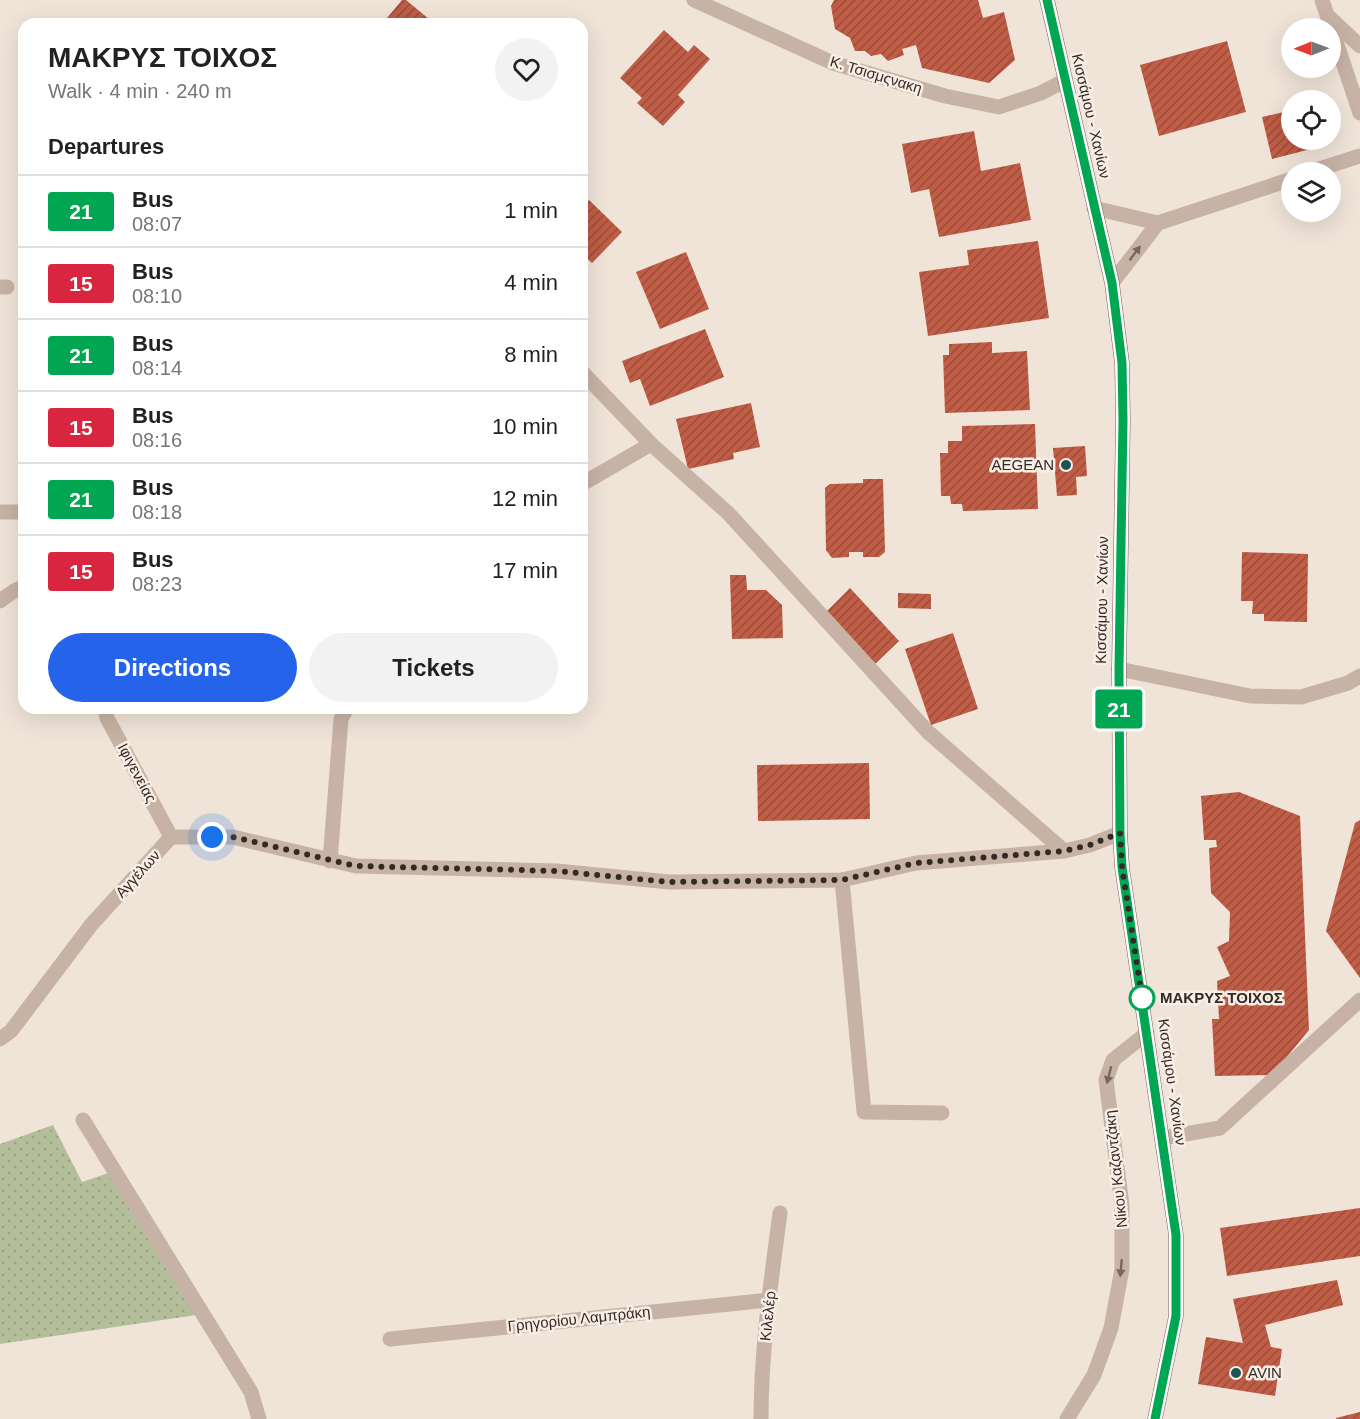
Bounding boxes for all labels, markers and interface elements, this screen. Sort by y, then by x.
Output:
north arrow [1281,18,1341,78]
map controls [1281,18,1341,222]
button: heart [495,38,558,101]
text: ΜΑΚΡΥΣ ΤΟΙΧΟΣ [48,42,277,73]
street label: Κ. Τσισμςνακη [828,52,924,97]
street label: Κισσάμου - Χανίων [1069,52,1114,180]
text: Walk · 4 min · 240 m [48,80,232,102]
button: locate [1281,90,1341,150]
text: Departures [48,134,164,159]
button: layers [1281,162,1341,222]
text: Bus [132,187,174,212]
text: 1 min [504,198,558,223]
text: 21 [69,200,93,223]
text: 08:07 [132,213,182,235]
one-way arrow [1128,246,1140,261]
text: Bus [132,259,174,284]
text: 4 min [504,270,558,295]
text: 15 [69,272,93,295]
text: 08:10 [132,285,182,307]
text: Bus [132,331,174,356]
text: 8 min [504,342,558,367]
text: 21 [69,344,93,367]
text: 08:14 [132,357,182,379]
text: Bus [132,403,174,428]
text: 10 min [492,414,558,439]
text: 15 [69,416,93,439]
text: 08:16 [132,429,182,451]
place label: AEGEAN [991,456,1054,473]
marker: AEGEAN [1059,458,1073,472]
text: Bus [132,475,174,500]
text: 12 min [492,486,558,511]
text: 21 [69,488,93,511]
text: 08:18 [132,501,182,523]
street label: Κισσάμου - Χανίων [1092,536,1111,664]
text: Bus [132,547,174,572]
text: 17 min [492,558,558,583]
text: 15 [69,560,93,583]
text: 08:23 [132,573,182,595]
button: Directions [48,633,297,702]
button: Tickets [309,633,558,702]
line badge: 21 [1092,690,1146,728]
text: 21 [1107,698,1131,721]
street label: Ιφιγενείας [115,740,160,805]
your location [197,822,227,852]
street label: Αγγέλων [112,846,163,901]
marker: ΜΑΚΡΥΣ ΤΟΙΧΟΣ [1129,985,1155,1011]
place label: ΜΑΚΡΥΣ ΤΟΙΧΟΣ [1160,989,1283,1006]
street label: Κισσάμου - Χανίων [1155,1017,1190,1146]
one-way arrow [1104,1066,1114,1084]
street label: Νίκου Καζαντζάκη [1101,1109,1130,1229]
one-way arrow [1116,1259,1126,1278]
street label: Κιλελέρ [756,1290,779,1342]
street label: Γρηγορίου Λαμπράκη [507,1303,651,1334]
place label: AVIN [1248,1364,1282,1381]
marker: AVIN [1229,1366,1243,1380]

